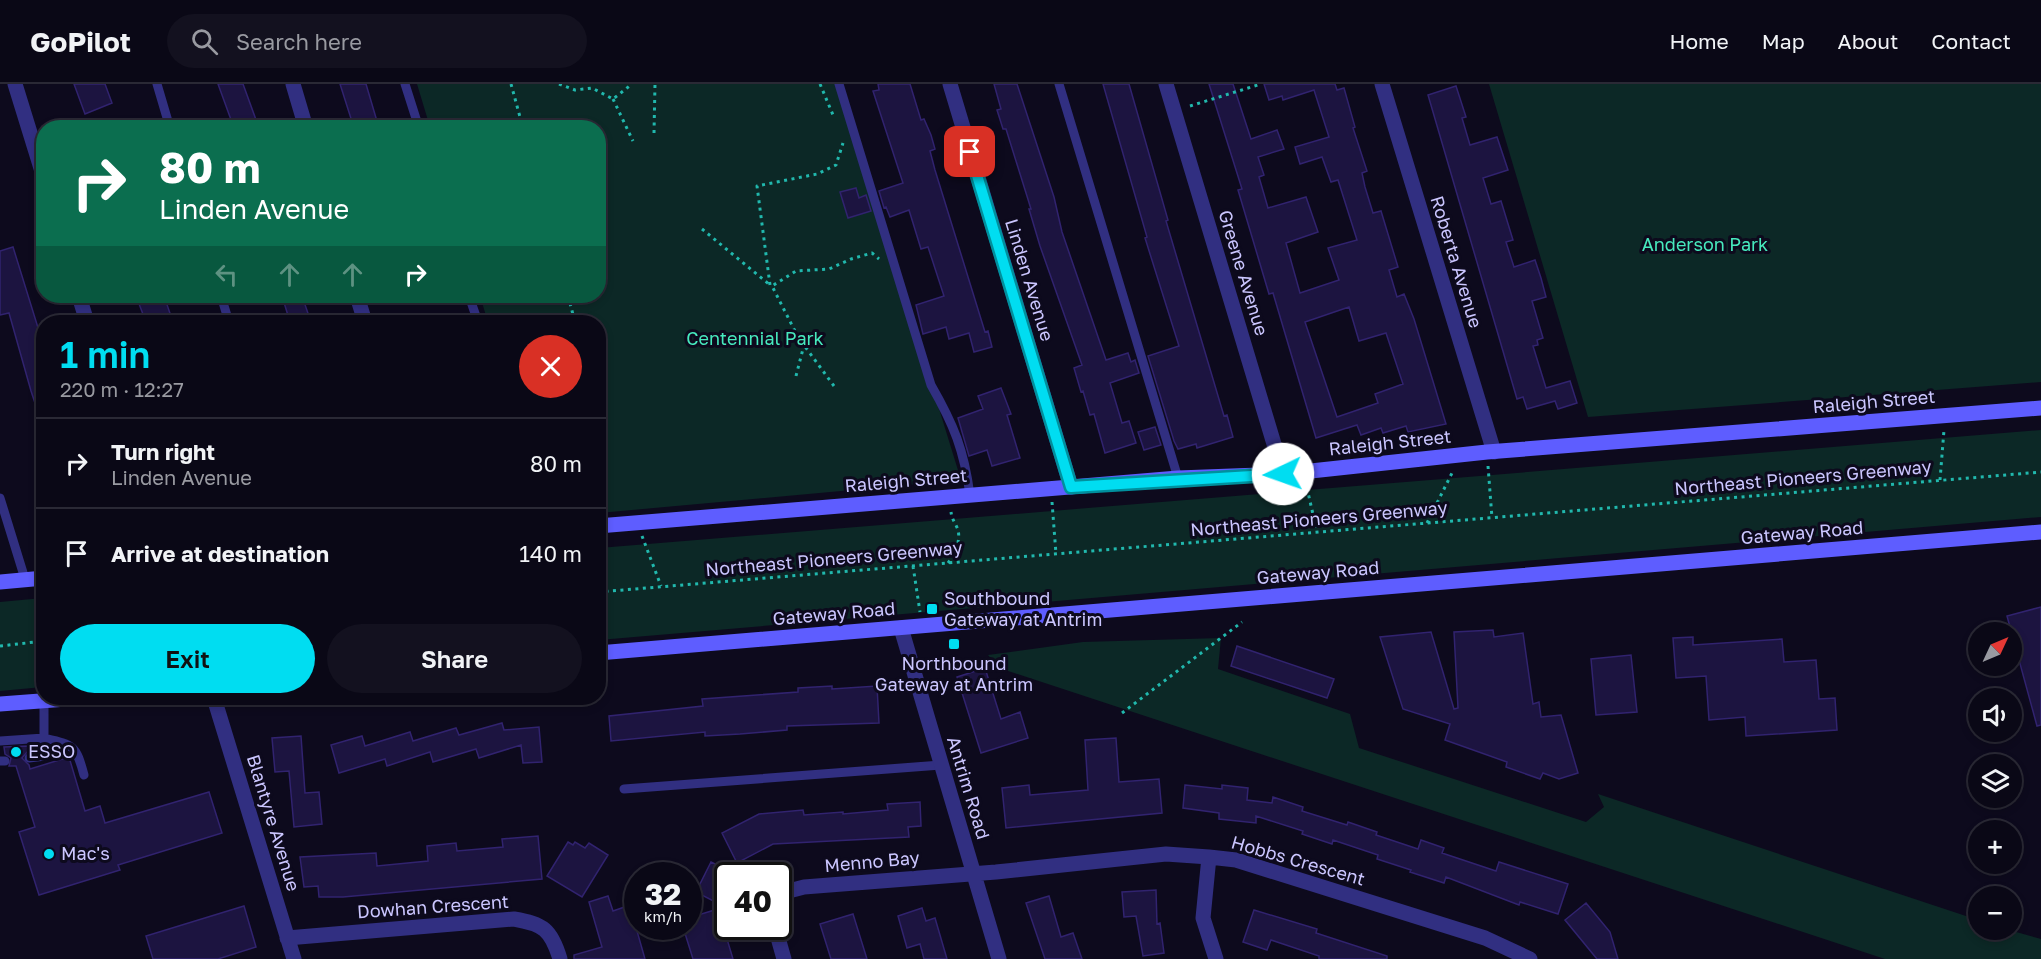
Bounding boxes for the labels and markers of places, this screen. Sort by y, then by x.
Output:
pin [944,126,995,177]
place label: Southbound Gateway at Antrim [944,587,1102,630]
marker: Southbound Gateway at Antrim [925,602,939,616]
marker: Northbound Gateway at Antrim [947,637,961,651]
place label: Northbound Gateway at Antrim [875,652,1033,695]
place label: ESSO [28,740,75,762]
marker: ESSO [9,745,23,759]
place label: Mac's [61,842,110,864]
marker: Mac's [42,847,56,861]

